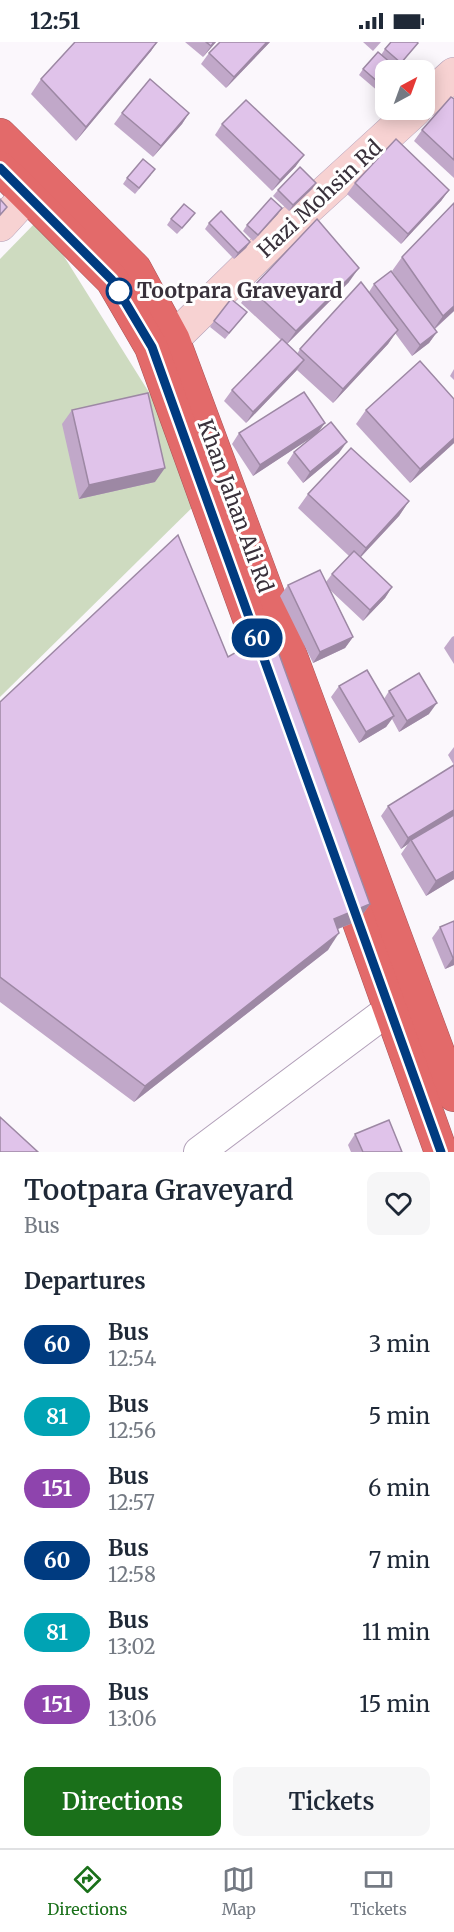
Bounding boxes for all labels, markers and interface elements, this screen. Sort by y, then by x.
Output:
text: 12:51 [30,7,80,35]
north arrow [375,60,435,120]
map controls [375,60,435,120]
street label: Hazi Mohsin Rd [252,134,388,263]
place label: Tootpara Graveyard [137,277,343,304]
marker: Tootpara Graveyard [106,278,132,304]
street label: Khan Jahan Ali Rd [192,416,279,596]
line badge: 60 [230,618,284,658]
text: 60 [244,625,270,652]
text: Tootpara Graveyard [24,1172,293,1208]
button: heart [367,1172,430,1235]
text: Bus [24,1213,60,1238]
text: Departures [24,1267,146,1295]
text: Bus [108,1318,149,1346]
text: 3 min [369,1330,430,1358]
text: 60 [44,1331,70,1358]
text: 12:54 [108,1346,156,1371]
text: Bus [108,1390,149,1418]
text: 5 min [368,1402,430,1430]
text: 81 [46,1403,68,1430]
text: 12:56 [108,1418,156,1443]
text: Bus [108,1462,149,1490]
text: 6 min [368,1474,430,1502]
text: 151 [42,1475,72,1502]
text: 12:57 [108,1490,155,1515]
text: Bus [108,1534,149,1562]
text: 7 min [369,1546,430,1574]
text: 60 [44,1547,70,1574]
text: 12:58 [108,1562,156,1587]
text: Bus [108,1606,149,1634]
text: 11 min [362,1618,430,1646]
text: 81 [46,1619,68,1646]
text: 13:02 [108,1634,156,1659]
text: Bus [108,1678,149,1706]
text: 15 min [359,1690,430,1718]
text: 151 [42,1691,72,1718]
text: 13:06 [108,1706,157,1731]
button: Directions [24,1767,221,1836]
button: Tickets [233,1767,430,1836]
tab: Directions [47,1863,127,1919]
tab: Map [222,1863,256,1919]
tab: Tickets [350,1863,407,1919]

